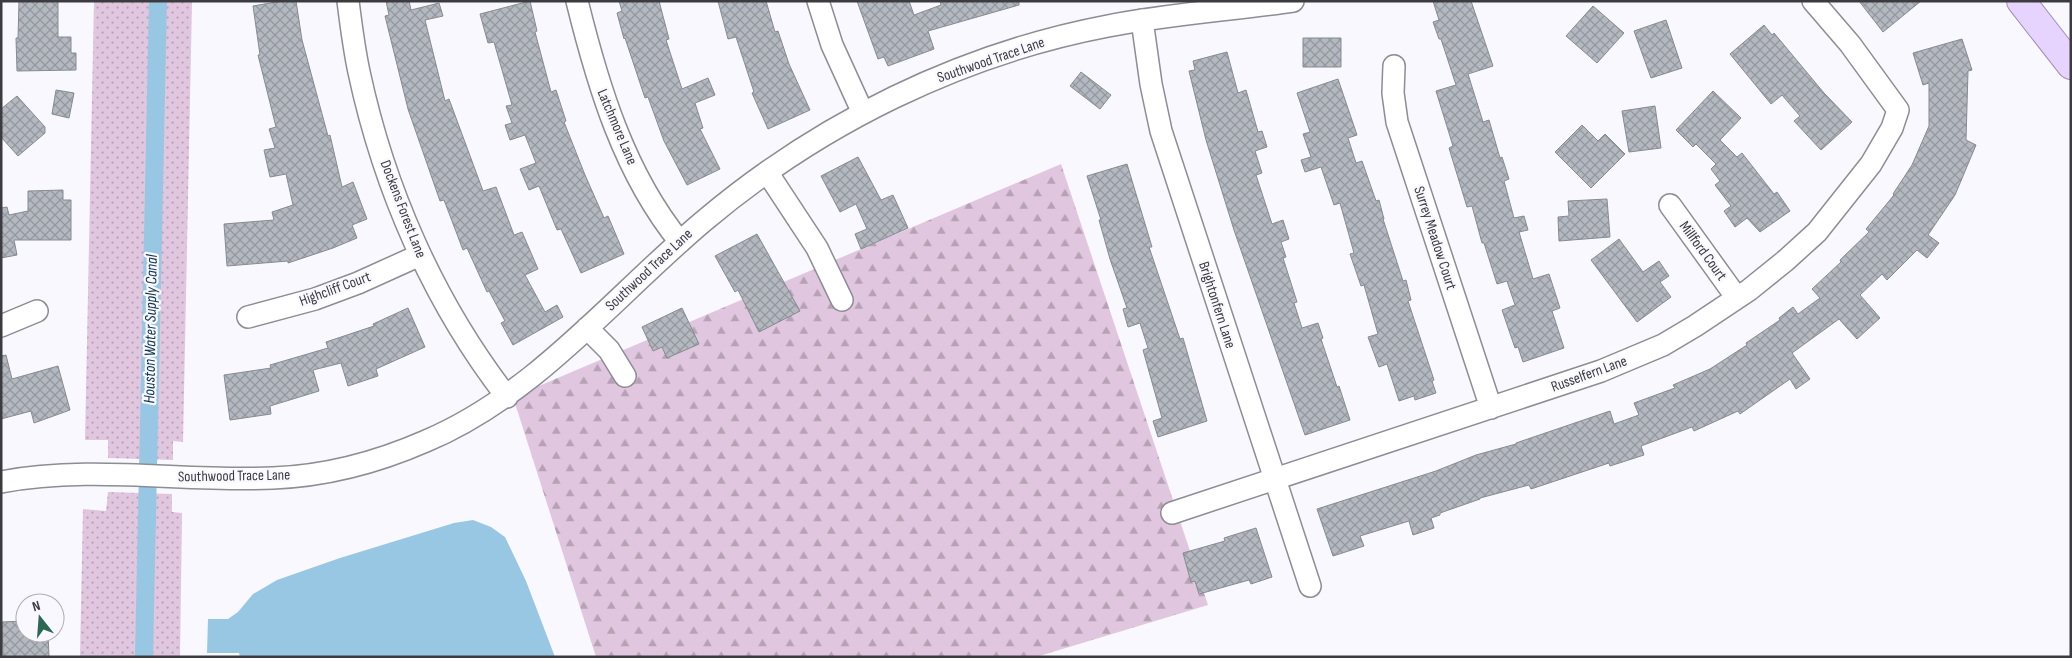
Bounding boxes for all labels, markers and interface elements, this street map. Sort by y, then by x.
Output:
street label: Southwood Trace Lane [935,33,1047,87]
street label: Latchmore Lane [593,86,641,168]
street label: Dockens Forest Lane [376,157,430,261]
street label: Surrey Meadow Court [1409,184,1461,293]
street label: Millford Court [1675,218,1731,285]
street label: Southwood Trace Lane [601,225,697,315]
water label: Houston Water Supply Canal [140,253,162,404]
street label: Brightonfern Lane [1194,259,1240,351]
street label: Highcliff Court [297,267,374,311]
street label: Russelfern Lane [1548,351,1630,397]
street label: Southwood Trace Lane [178,466,290,486]
north arrow [15,593,65,643]
text: N [30,597,42,615]

